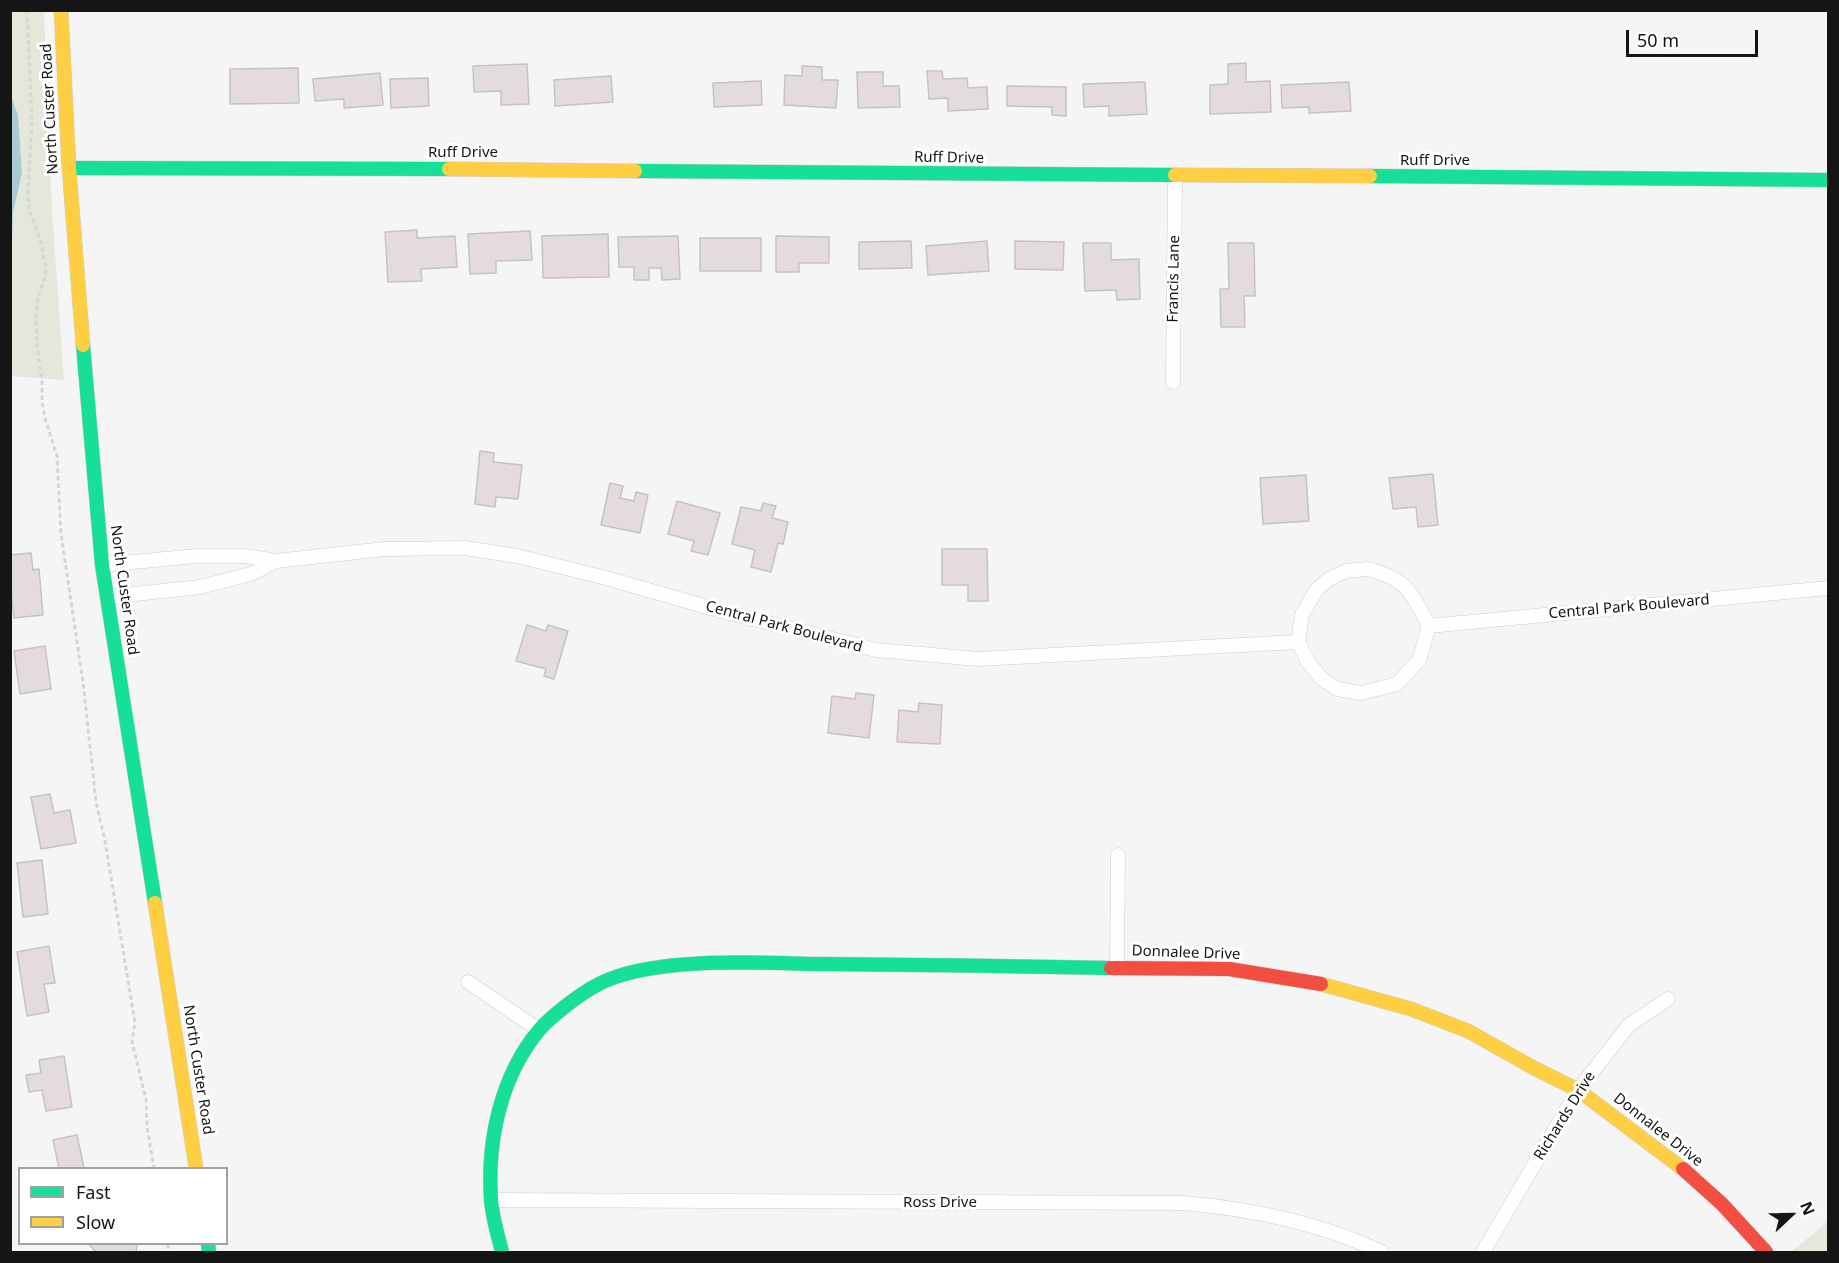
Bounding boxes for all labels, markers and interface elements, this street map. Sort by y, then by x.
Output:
scale bar [1629,18,1761,56]
text: 50 m [1637,28,1679,52]
street label: North Custer Road [38,43,62,175]
street label: Ruff Drive [428,144,498,162]
street label: Ruff Drive [914,148,984,168]
street label: Ruff Drive [1400,152,1470,170]
street label: Francis Lane [1164,235,1184,323]
street label: North Custer Road [106,524,142,656]
street label: Central Park Boulevard [1548,591,1710,623]
street label: Central Park Boulevard [704,597,864,657]
street label: Donnalee Drive [1131,942,1241,964]
street label: North Custer Road [179,1004,217,1136]
street label: Richards Drive [1531,1068,1599,1164]
street label: Donnalee Drive [1610,1089,1706,1171]
legend [18,1167,228,1245]
text: Fast [76,1180,111,1204]
north arrow [1761,1185,1821,1245]
street label: Ross Drive [903,1194,977,1212]
text: N [1795,1198,1820,1218]
text: Slow [76,1210,115,1234]

